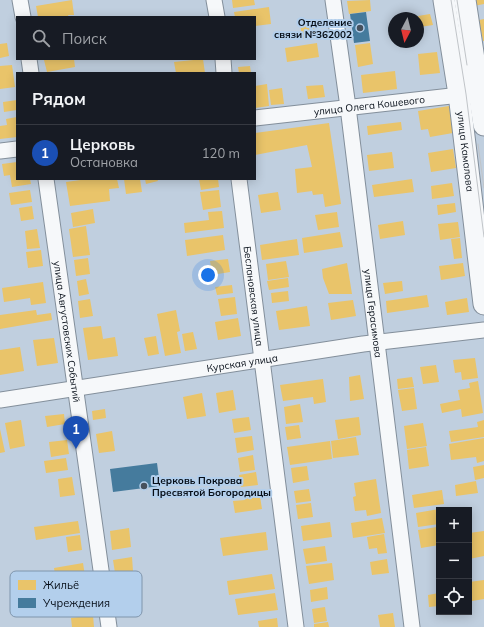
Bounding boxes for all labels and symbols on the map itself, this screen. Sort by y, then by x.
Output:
north arrow [388,12,424,48]
place label: Отделение связи №362002 [274,16,352,41]
marker: Отделение связи №362002 [355,23,365,33]
street label: улица Олега Кошевого [313,92,426,118]
street label: улица Камалова [455,111,477,192]
street label: Беслановская улица [241,245,267,347]
street label: улица Августовских Событий [51,260,84,403]
your location [198,265,218,285]
street label: улица Герасимова [362,268,385,358]
street label: Курская улица [206,351,279,375]
pin: 1 [63,416,89,449]
place label: Церковь Покрова Пресвятой Богородицы [152,474,271,499]
marker: Церковь Покрова Пресвятой Богородицы [139,481,149,491]
legend [10,571,142,617]
text: Жильё [43,578,79,592]
text: Учреждения [42,596,110,610]

